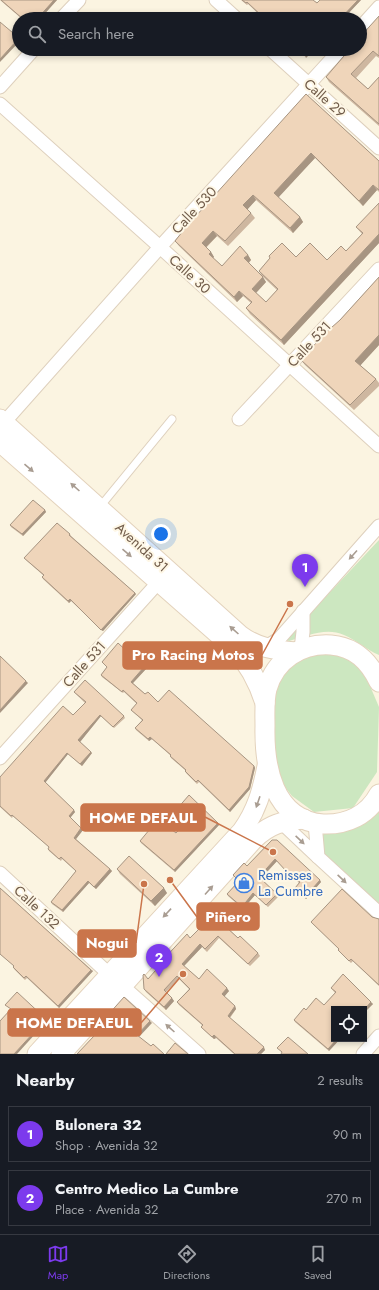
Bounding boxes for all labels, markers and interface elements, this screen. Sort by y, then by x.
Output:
search box [12,12,367,56]
icon: search [26,23,48,45]
text: Search here [58,23,134,45]
street label: Calle 29 [300,74,350,122]
street label: Calle 530 [167,182,221,238]
street label: Calle 30 [165,250,215,298]
street label: Calle 531 [283,317,335,371]
one-way arrow [24,463,35,472]
one-way arrow [70,482,80,492]
street label: Avenida 31 [111,518,173,576]
your location [151,524,171,544]
one-way arrow [122,549,132,558]
one-way arrow [349,551,358,560]
pin: 1 [292,554,318,587]
one-way arrow [229,625,239,635]
street label: Calle 531 [58,636,110,692]
callout: Pro Racing Motos [123,642,262,669]
text: Pro Racing Motos [132,644,254,666]
one-way arrow [254,797,260,809]
callout: HOME DEFAUL [81,804,205,831]
text: HOME DEFAUL [89,807,197,829]
one-way arrow [295,835,305,844]
place label: Remisses La Cumbre [258,865,323,901]
shop icon: Remisses La Cumbre [233,872,255,894]
one-way arrow [338,874,347,883]
street label: Calle 132 [10,881,64,933]
one-way arrow [205,884,214,895]
callout: Piñero [197,903,259,930]
text: Piñero [205,906,251,928]
one-way arrow [162,908,172,918]
callout: Nogui [78,930,136,957]
text: Nogui [86,932,128,954]
pin: 2 [146,944,172,977]
map controls [331,1006,367,1042]
button: locate [331,1006,367,1042]
callout: HOME DEFAEUL [8,1009,141,1036]
text: HOME DEFAEUL [16,1012,132,1034]
one-way arrow [166,1024,175,1033]
text: Nearby [16,1068,74,1092]
text: 2 results [317,1071,363,1090]
text: Bulonera 32 [55,1114,142,1136]
text: 1 [27,1125,33,1144]
text: 90 m [333,1125,362,1144]
text: Shop · Avenida 32 [55,1136,158,1155]
text: Centro Medico La Cumbre [55,1178,239,1200]
text: 2 [26,1189,34,1208]
text: 270 m [326,1189,362,1208]
text: Place · Avenida 32 [55,1200,158,1219]
tab: Map [47,1243,69,1283]
tab: Directions [163,1243,210,1283]
tab: Saved [304,1243,332,1283]

